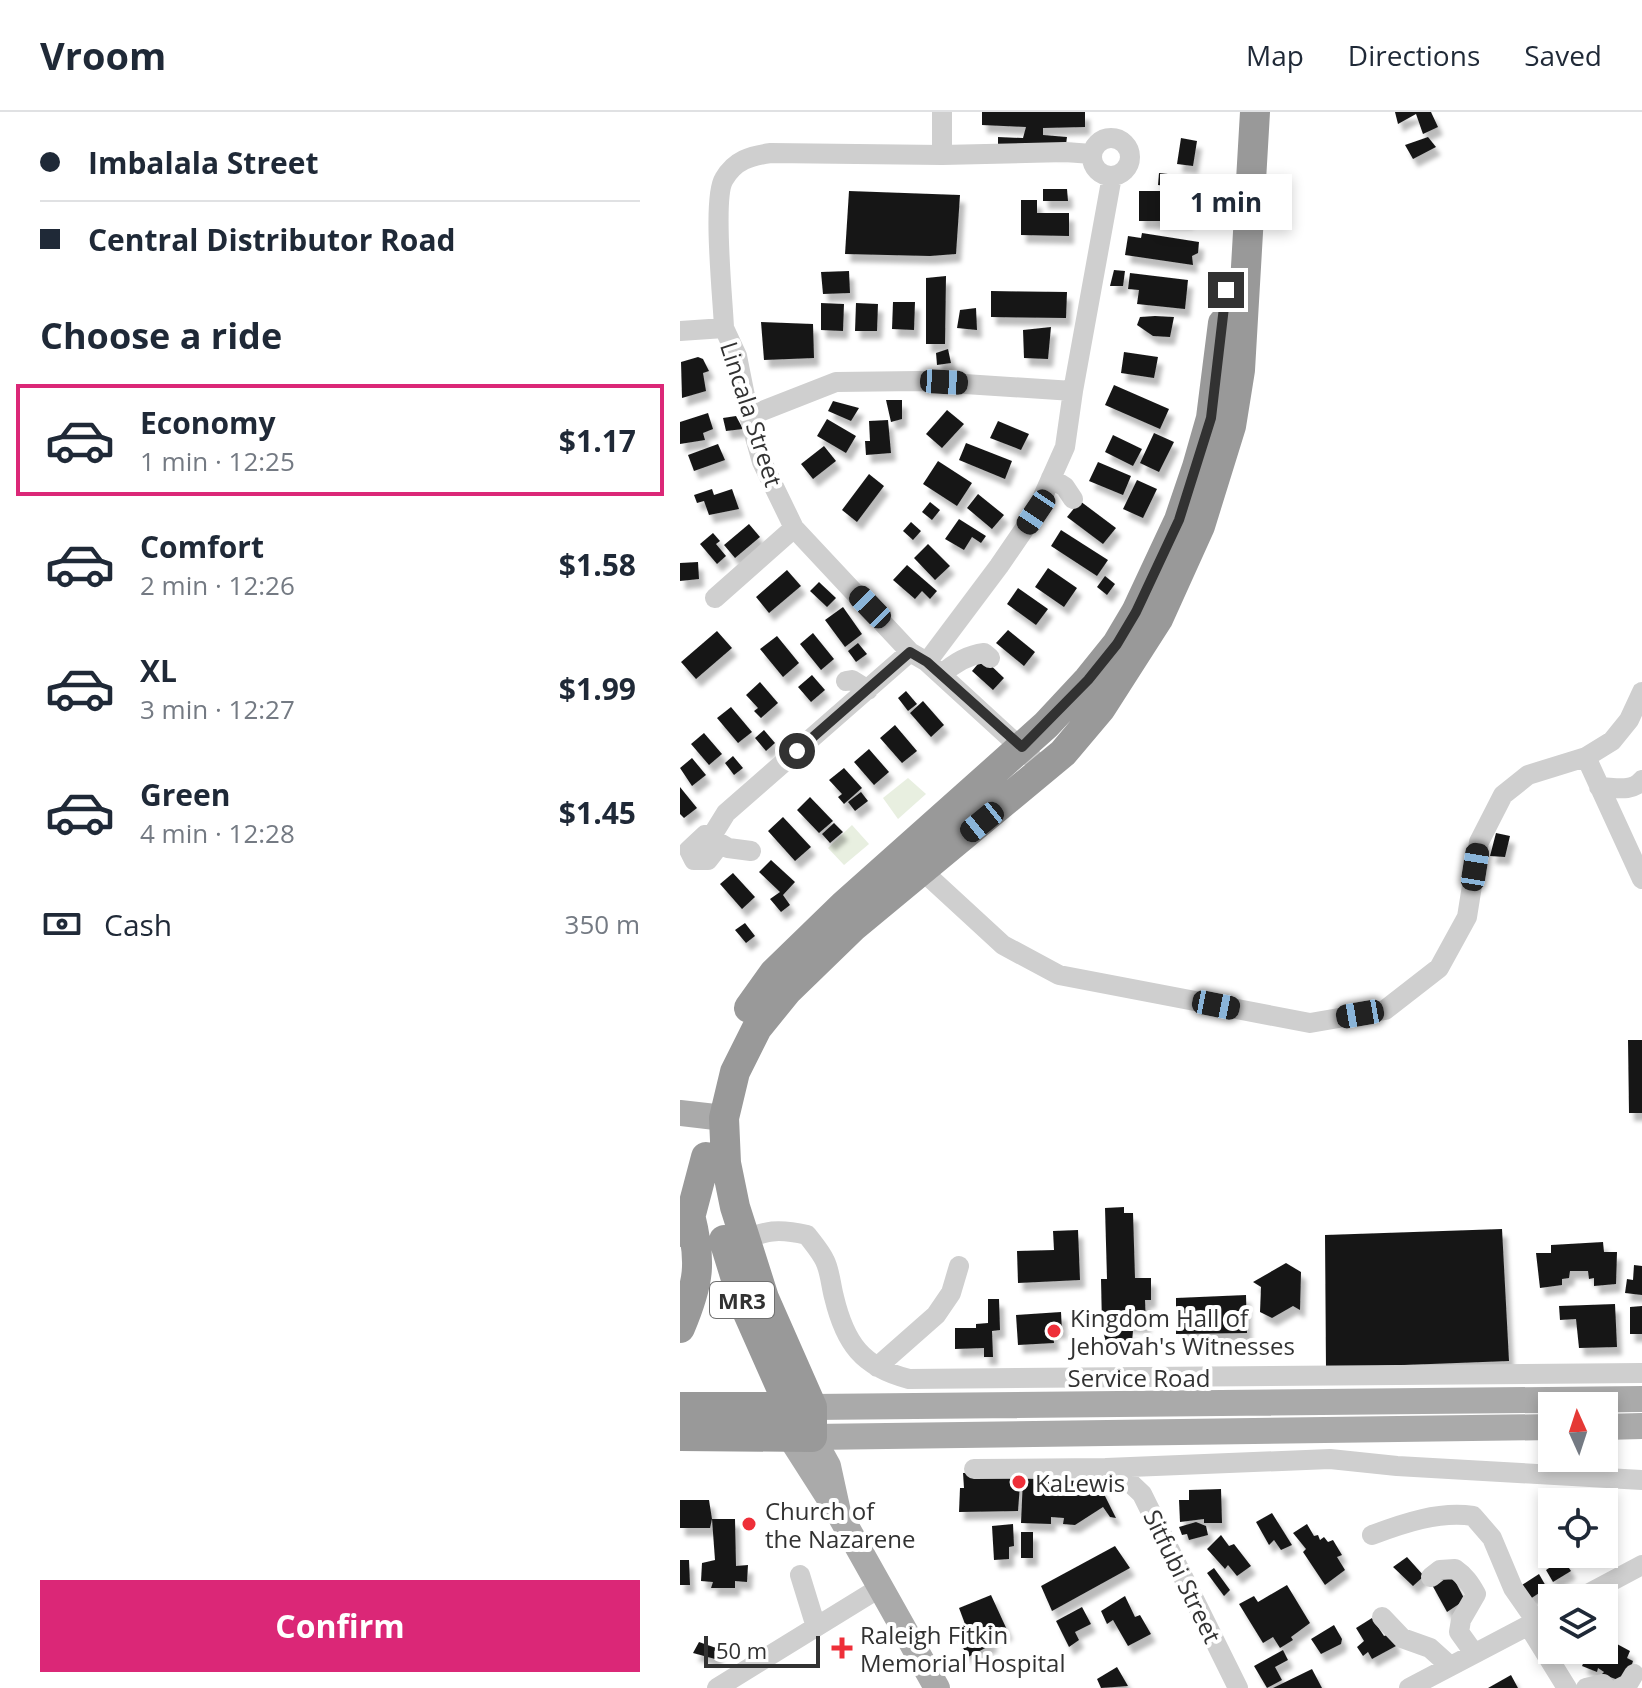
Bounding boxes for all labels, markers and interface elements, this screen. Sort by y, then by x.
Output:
text: Vroom [40,29,166,81]
text: Map [1246,36,1304,74]
text: Directions [1348,36,1480,74]
text: Saved [1524,36,1602,74]
text: Imbalala Street [88,142,318,183]
callout: 1 min [1160,174,1292,230]
text: 1 min [1190,184,1262,220]
text: Central Distributor Road [88,219,456,260]
route end [1208,272,1244,308]
text: Choose a ride [40,311,282,360]
street label: Lincala Street [713,337,791,491]
car [919,369,969,395]
text: Economy [140,402,276,443]
icon: car [44,404,116,476]
text: $1.17 [559,420,636,461]
text: 1 min · 12:25 [140,443,295,479]
car [1013,485,1059,539]
text: Comfort [140,526,264,567]
icon: car [44,528,116,600]
text: $1.58 [559,544,636,585]
text: 2 min · 12:26 [140,567,295,603]
car [845,581,895,633]
text: XL [140,650,177,691]
icon: car [44,652,116,724]
text: $1.99 [559,668,636,709]
text: 3 min · 12:27 [140,691,295,727]
route start [779,733,815,769]
text: Green [140,774,231,815]
icon: car [44,776,116,848]
text: $1.45 [559,792,636,833]
car [956,798,1008,846]
text: 4 min · 12:28 [140,815,295,851]
car [1459,841,1491,893]
icon: cash [40,902,84,946]
text: Cash [104,904,172,945]
text: 350 m [565,906,640,942]
car [1190,989,1242,1021]
car [1334,998,1386,1030]
road number: MR3 [710,1282,774,1318]
place label: Kingdom Hall of Jehovah's Witnesses [1068,1301,1295,1362]
marker: Kingdom Hall of Jehovah's Witnesses [1045,1322,1063,1340]
street label: Service Road [1068,1361,1210,1394]
north arrow [1538,1392,1618,1472]
map controls [1538,1392,1618,1664]
place label: KaLewis [1035,1466,1125,1499]
marker: KaLewis [1010,1473,1028,1491]
button: locate [1538,1488,1618,1568]
place label: Church of the Nazarene [765,1494,915,1555]
street label: Sitfubi Street [1136,1504,1230,1648]
marker: Church of the Nazarene [740,1515,758,1533]
button: Confirm [40,1580,640,1672]
button: layers [1538,1584,1618,1664]
place label: Raleigh Fitkin Memorial Hospital [860,1618,1065,1679]
scale bar [704,1632,820,1668]
text: 50 m [716,1635,767,1665]
marker: Raleigh Fitkin Memorial Hospital [831,1637,853,1659]

